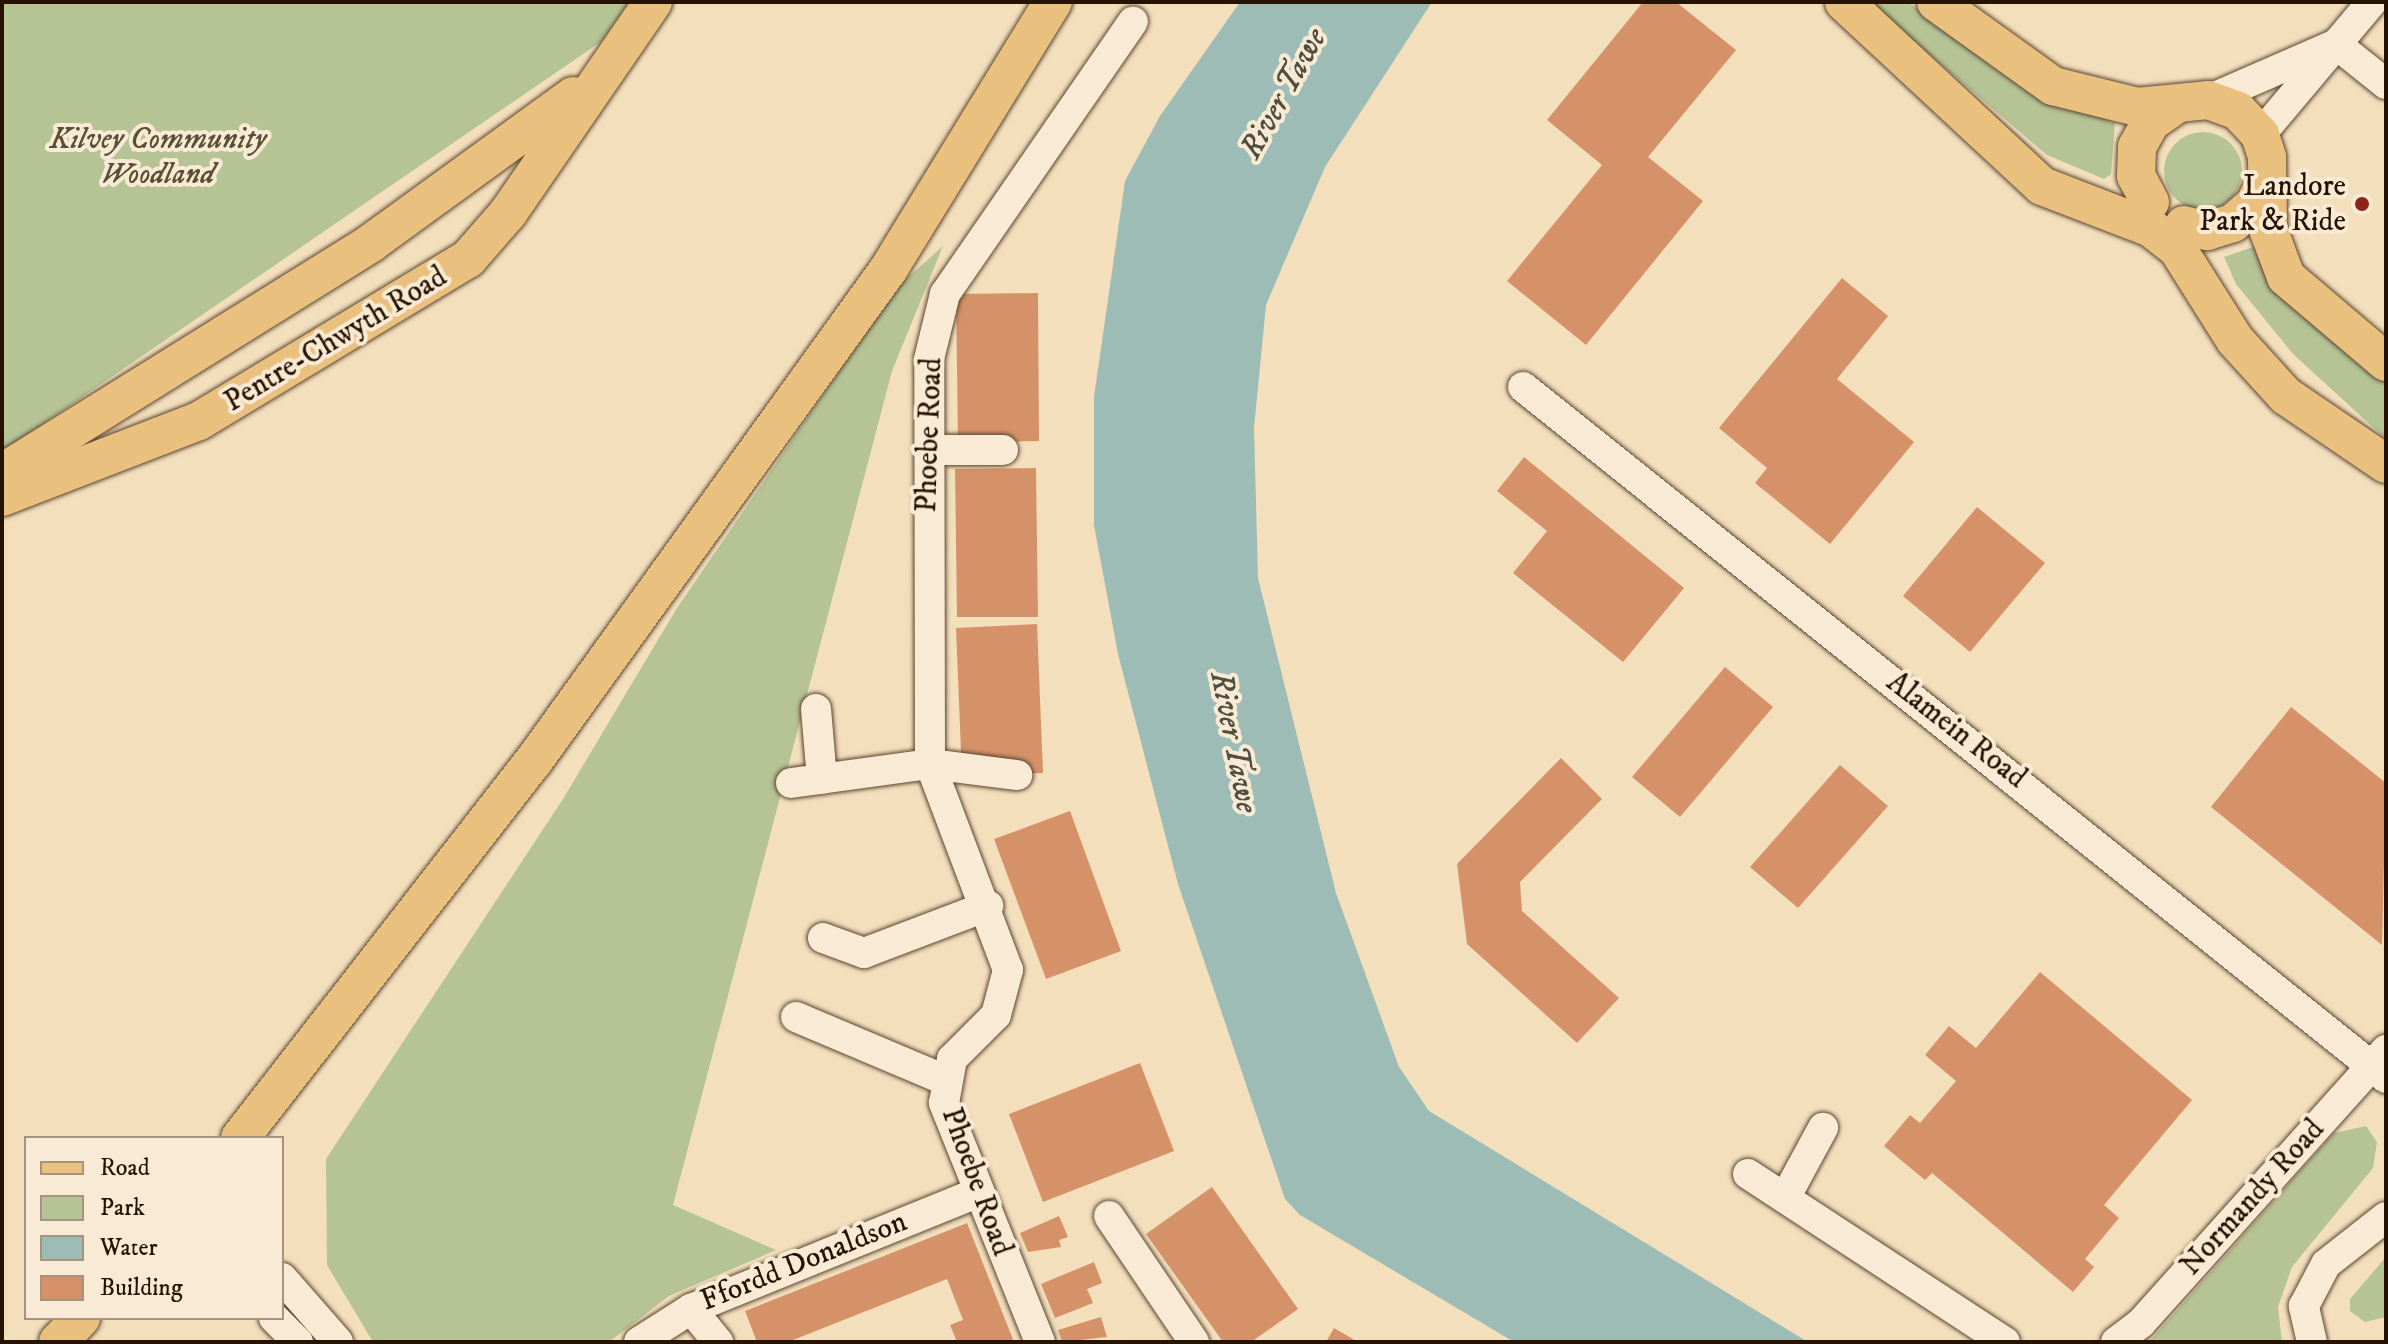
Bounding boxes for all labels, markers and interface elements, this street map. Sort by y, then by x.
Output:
water label: River Tawe [1233,22,1335,166]
park label: Kilvey Community Woodland [50,122,266,192]
place label: Landore Park & Ride [2199,169,2346,240]
marker: Landore Park & Ride [2353,195,2371,213]
street label: Pentre-Chwyth Road [218,259,454,421]
street label: Phoebe Road [909,357,951,513]
street label: Alamein Road [1879,665,2033,797]
water label: River Tawe [1201,668,1265,816]
street label: Phoebe Road [933,1103,1019,1261]
street label: Normandy Road [2173,1112,2333,1284]
legend [24,1136,284,1320]
text: Road [100,1153,150,1183]
text: Park [100,1193,145,1223]
street label: Ffordd Donaldson [696,1204,912,1320]
text: Water [100,1233,157,1263]
text: Building [100,1273,183,1303]

